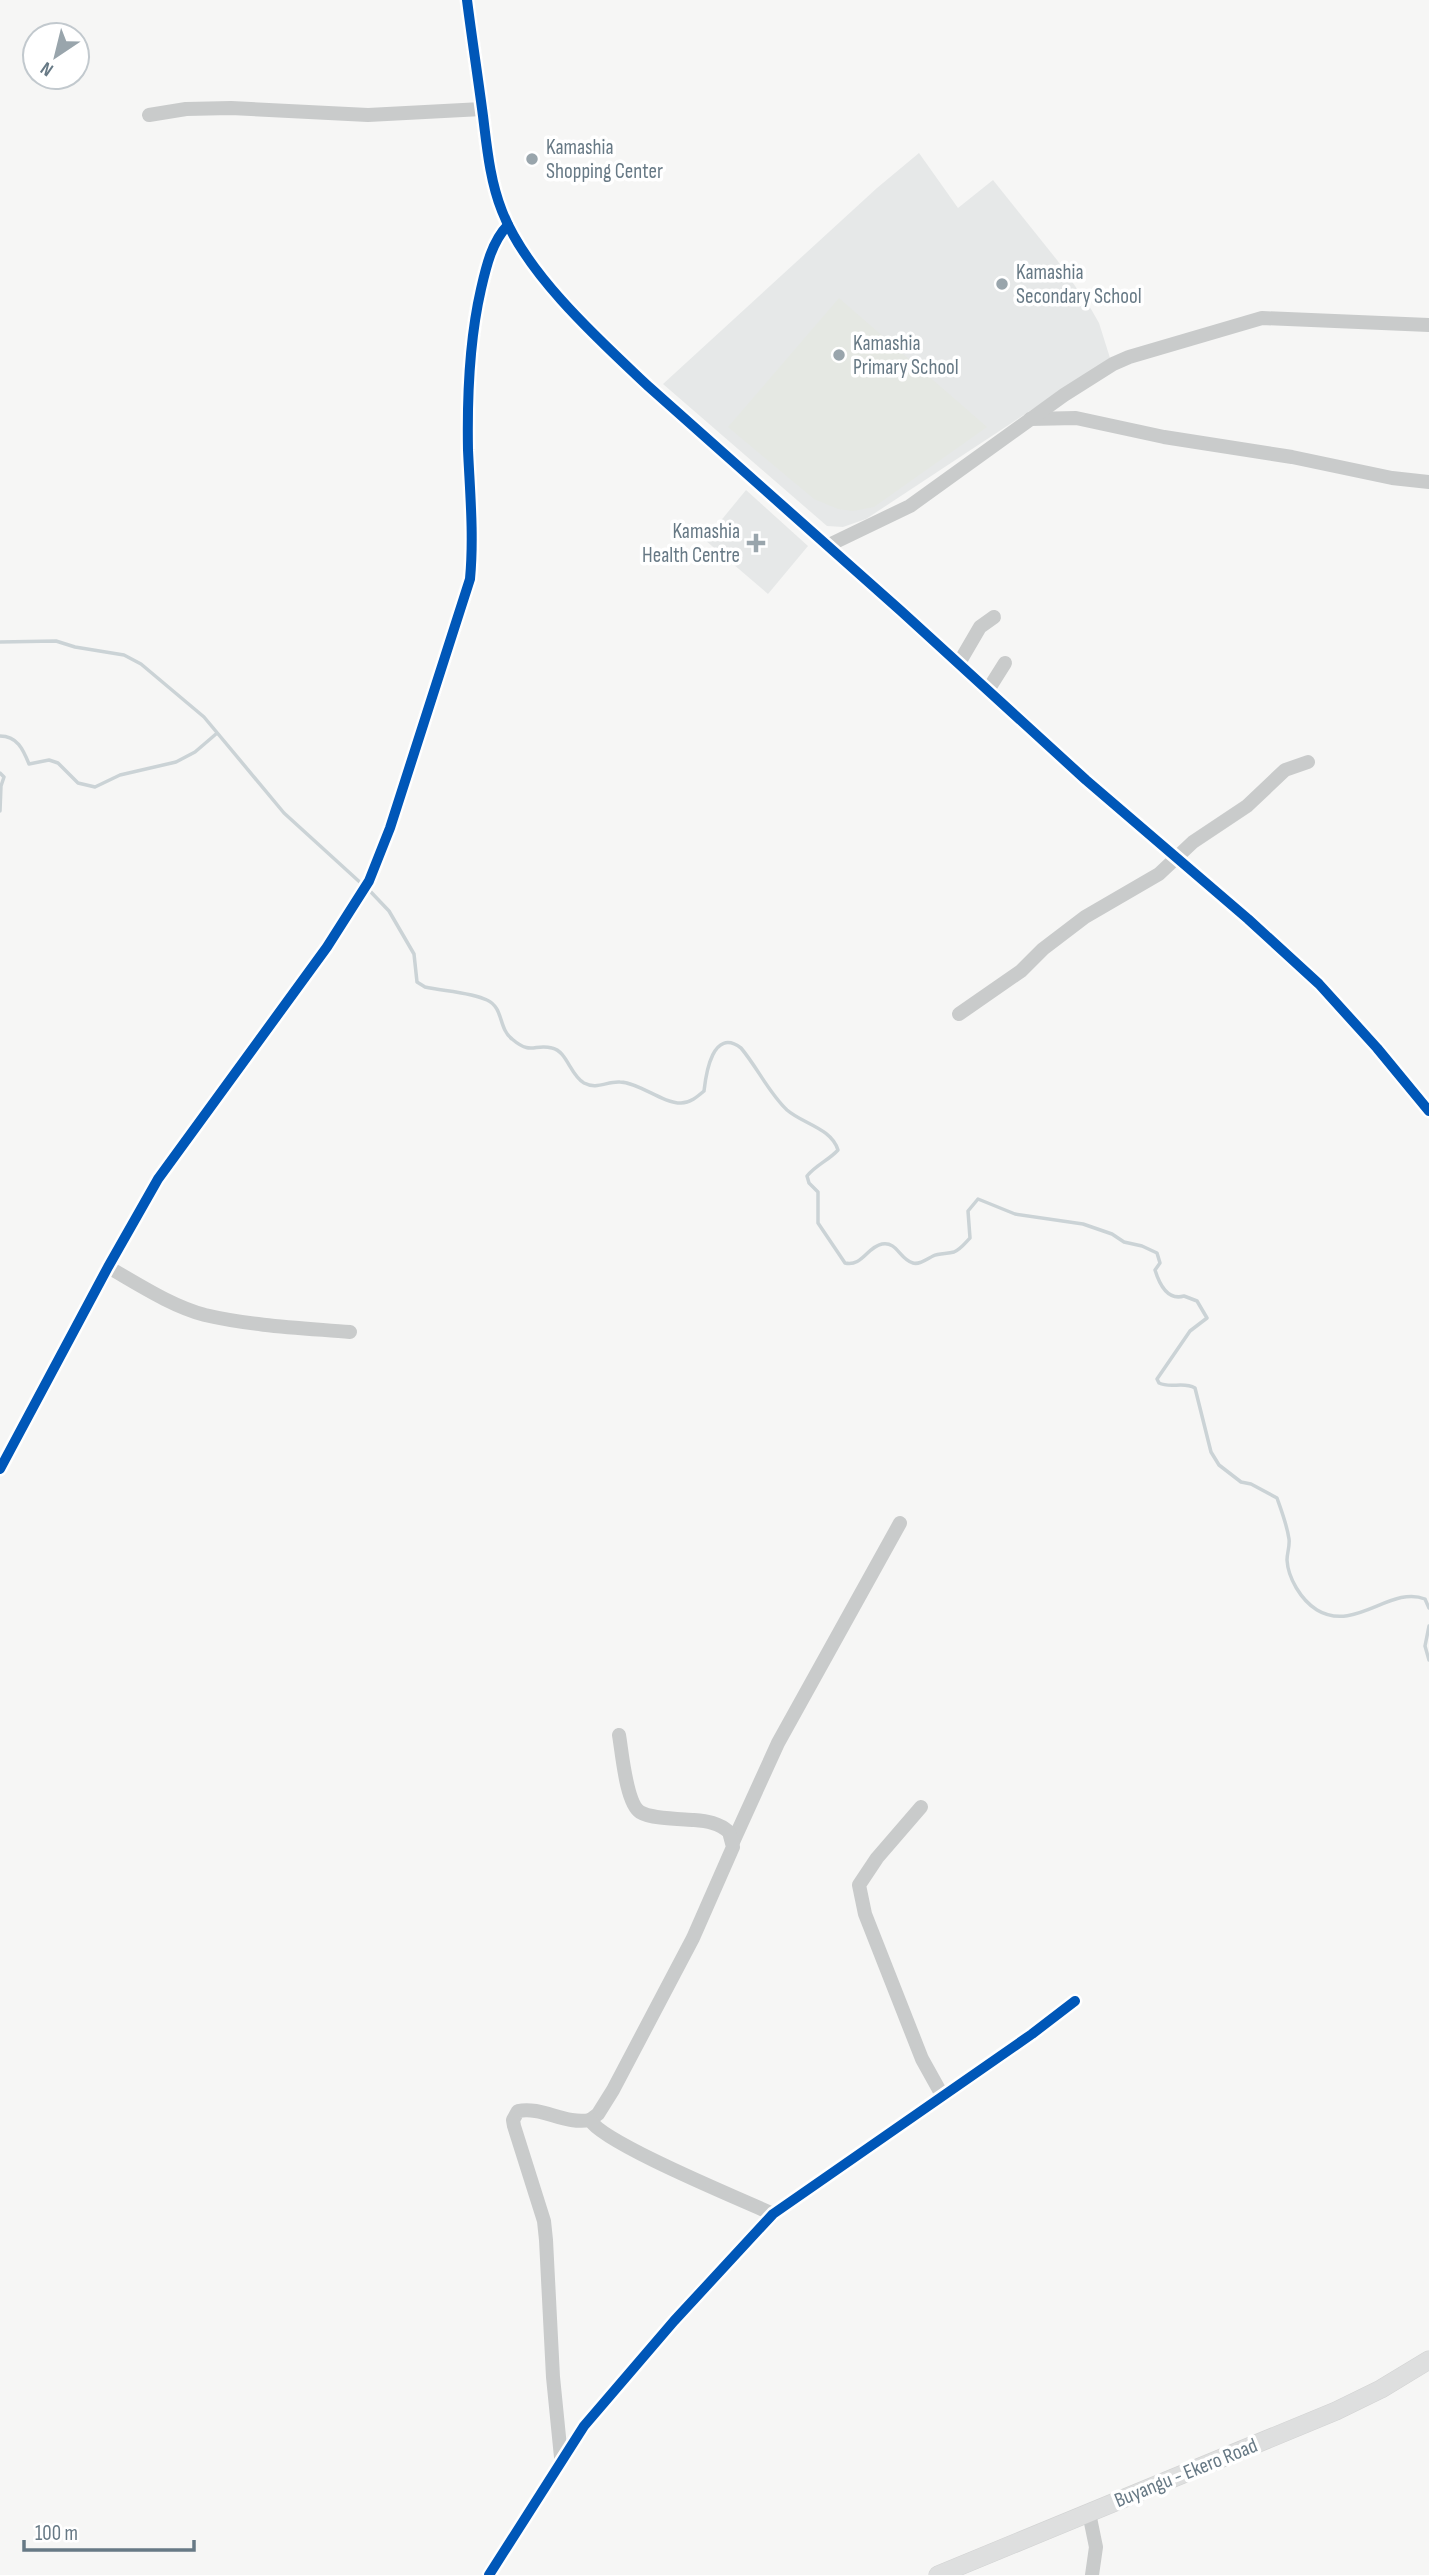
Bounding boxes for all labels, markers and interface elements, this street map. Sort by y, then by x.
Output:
north arrow [21,21,91,91]
text: N [36,56,58,81]
place label: Kamashia Shopping Center [546,135,663,184]
marker: Kamashia Shopping Center [524,151,540,167]
place label: Kamashia Secondary School [1016,260,1142,309]
marker: Kamashia Secondary School [994,276,1010,292]
place label: Kamashia Primary School [853,331,959,380]
marker: Kamashia Primary School [831,347,847,363]
place label: Kamashia Health Centre [642,519,740,568]
marker: Kamashia Health Centre [746,533,766,553]
street label: Buyangu - Ekero Road [1111,2433,1261,2513]
scale bar [24,2508,194,2552]
text: 100 m [35,2521,78,2546]

